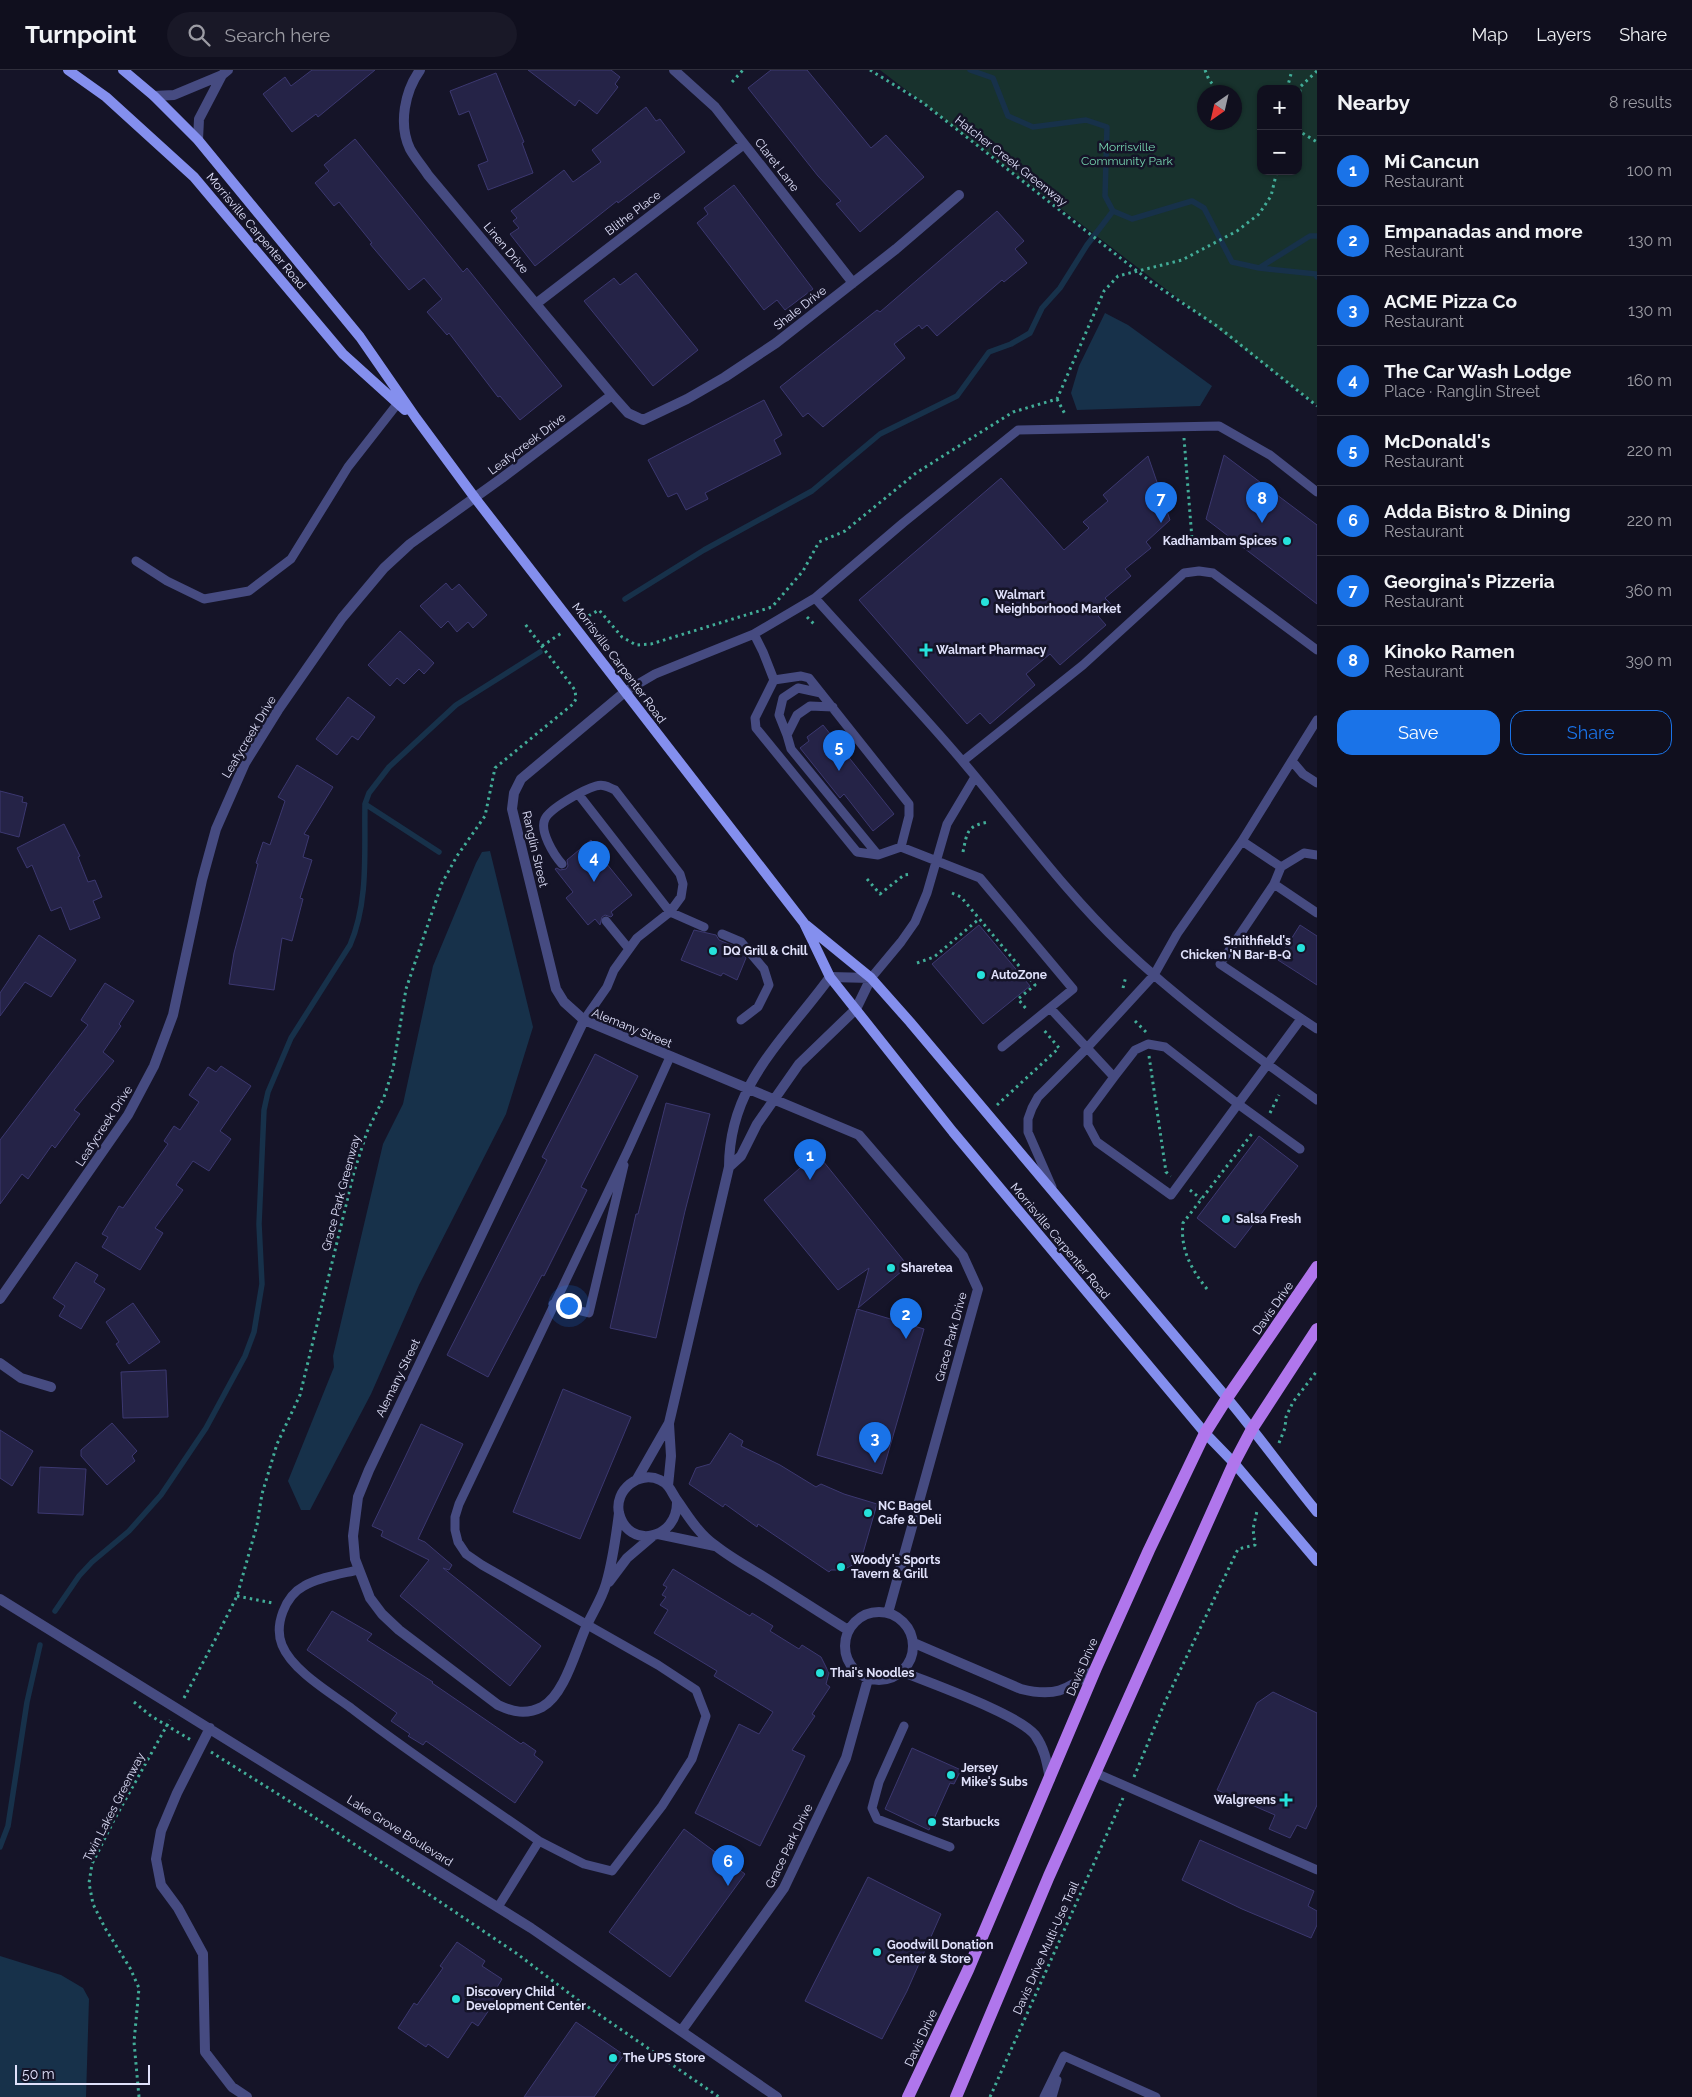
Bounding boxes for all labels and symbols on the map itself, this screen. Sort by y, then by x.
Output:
north arrow [1197,85,1242,130]
street label: Hatcher Creek Greenway [952,113,1070,209]
street label: Claret Lane [752,136,802,194]
park label: Morrisville Community Park [1081,140,1174,168]
street label: Morrisville Carpenter Road [203,170,309,292]
street label: Blithe Place [602,188,664,238]
street label: Linen Drive [481,220,531,276]
street label: Shale Drive [771,283,829,333]
street label: Leafycreek Drive [485,410,569,478]
pin: 7 [1145,482,1177,523]
pin: 8 [1246,482,1278,523]
place label: Kadhambam Spices [1163,534,1277,548]
marker: Kadhambam Spices [1281,535,1293,547]
place label: Walmart Neighborhood Market [995,588,1121,616]
marker: Walmart Neighborhood Market [979,596,991,608]
street label: Morrisville Carpenter Road [569,600,669,726]
place label: Walmart Pharmacy [936,643,1047,657]
marker: Walmart Pharmacy [920,644,932,656]
street label: Leafycreek Drive [219,693,279,781]
pin: 5 [823,730,855,771]
street label: Ranglin Street [519,809,551,889]
pin: 4 [578,841,610,882]
place label: Smithfield's Chicken 'N Bar-B-Q [1181,934,1291,962]
marker: Smithfield's Chicken 'N Bar-B-Q [1295,942,1307,954]
place label: DQ Grill & Chill [723,944,808,958]
marker: DQ Grill & Chill [707,945,719,957]
place label: AutoZone [991,968,1047,982]
marker: AutoZone [975,969,987,981]
street label: Alemany Street [590,1006,674,1050]
street label: Leafycreek Drive [73,1083,135,1169]
street label: Grace Park Greenway [319,1133,363,1253]
pin: 1 [794,1139,826,1180]
street label: Morrisville Carpenter Road [1007,1180,1113,1302]
place label: Salsa Fresh [1236,1212,1301,1226]
marker: Salsa Fresh [1220,1213,1232,1225]
place label: Sharetea [901,1261,953,1275]
marker: Sharetea [885,1262,897,1274]
street label: Davis Drive [1250,1279,1296,1337]
street label: Grace Park Drive [932,1291,970,1383]
your location [556,1293,582,1319]
pin: 2 [890,1298,922,1339]
street label: Alemany Street [373,1337,423,1419]
pin: 3 [859,1422,891,1463]
place label: NC Bagel Cafe & Deli [878,1499,942,1527]
marker: NC Bagel Cafe & Deli [862,1507,874,1519]
place label: Woody's Sports Tavern & Grill [851,1553,941,1581]
marker: Woody's Sports Tavern & Grill [835,1561,847,1573]
street label: Davis Drive [1064,1636,1100,1698]
place label: Thai's Noodles [830,1666,914,1680]
marker: Thai's Noodles [814,1667,826,1679]
street label: Twin Lakes Greenway [80,1750,148,1864]
place label: Jersey Mike's Subs [961,1761,1028,1789]
marker: Jersey Mike's Subs [945,1769,957,1781]
street label: Lake Grove Boulevard [344,1793,456,1869]
place label: Walgreens [1214,1793,1276,1807]
marker: Walgreens [1280,1794,1292,1806]
street label: Grace Park Drive [763,1802,815,1890]
place label: Starbucks [942,1815,1000,1829]
marker: Starbucks [926,1816,938,1828]
pin: 6 [712,1845,744,1886]
street label: Davis Drive Multi-Use Trail [1010,1879,1082,2017]
place label: Goodwill Donation Center & Store [887,1938,993,1966]
marker: Goodwill Donation Center & Store [871,1946,883,1958]
place label: Discovery Child Development Center [466,1985,586,2013]
marker: Discovery Child Development Center [450,1993,462,2005]
street label: Davis Drive [902,2007,940,2069]
place label: The UPS Store [623,2051,705,2065]
marker: The UPS Store [607,2052,619,2064]
scale bar [15,2062,150,2085]

